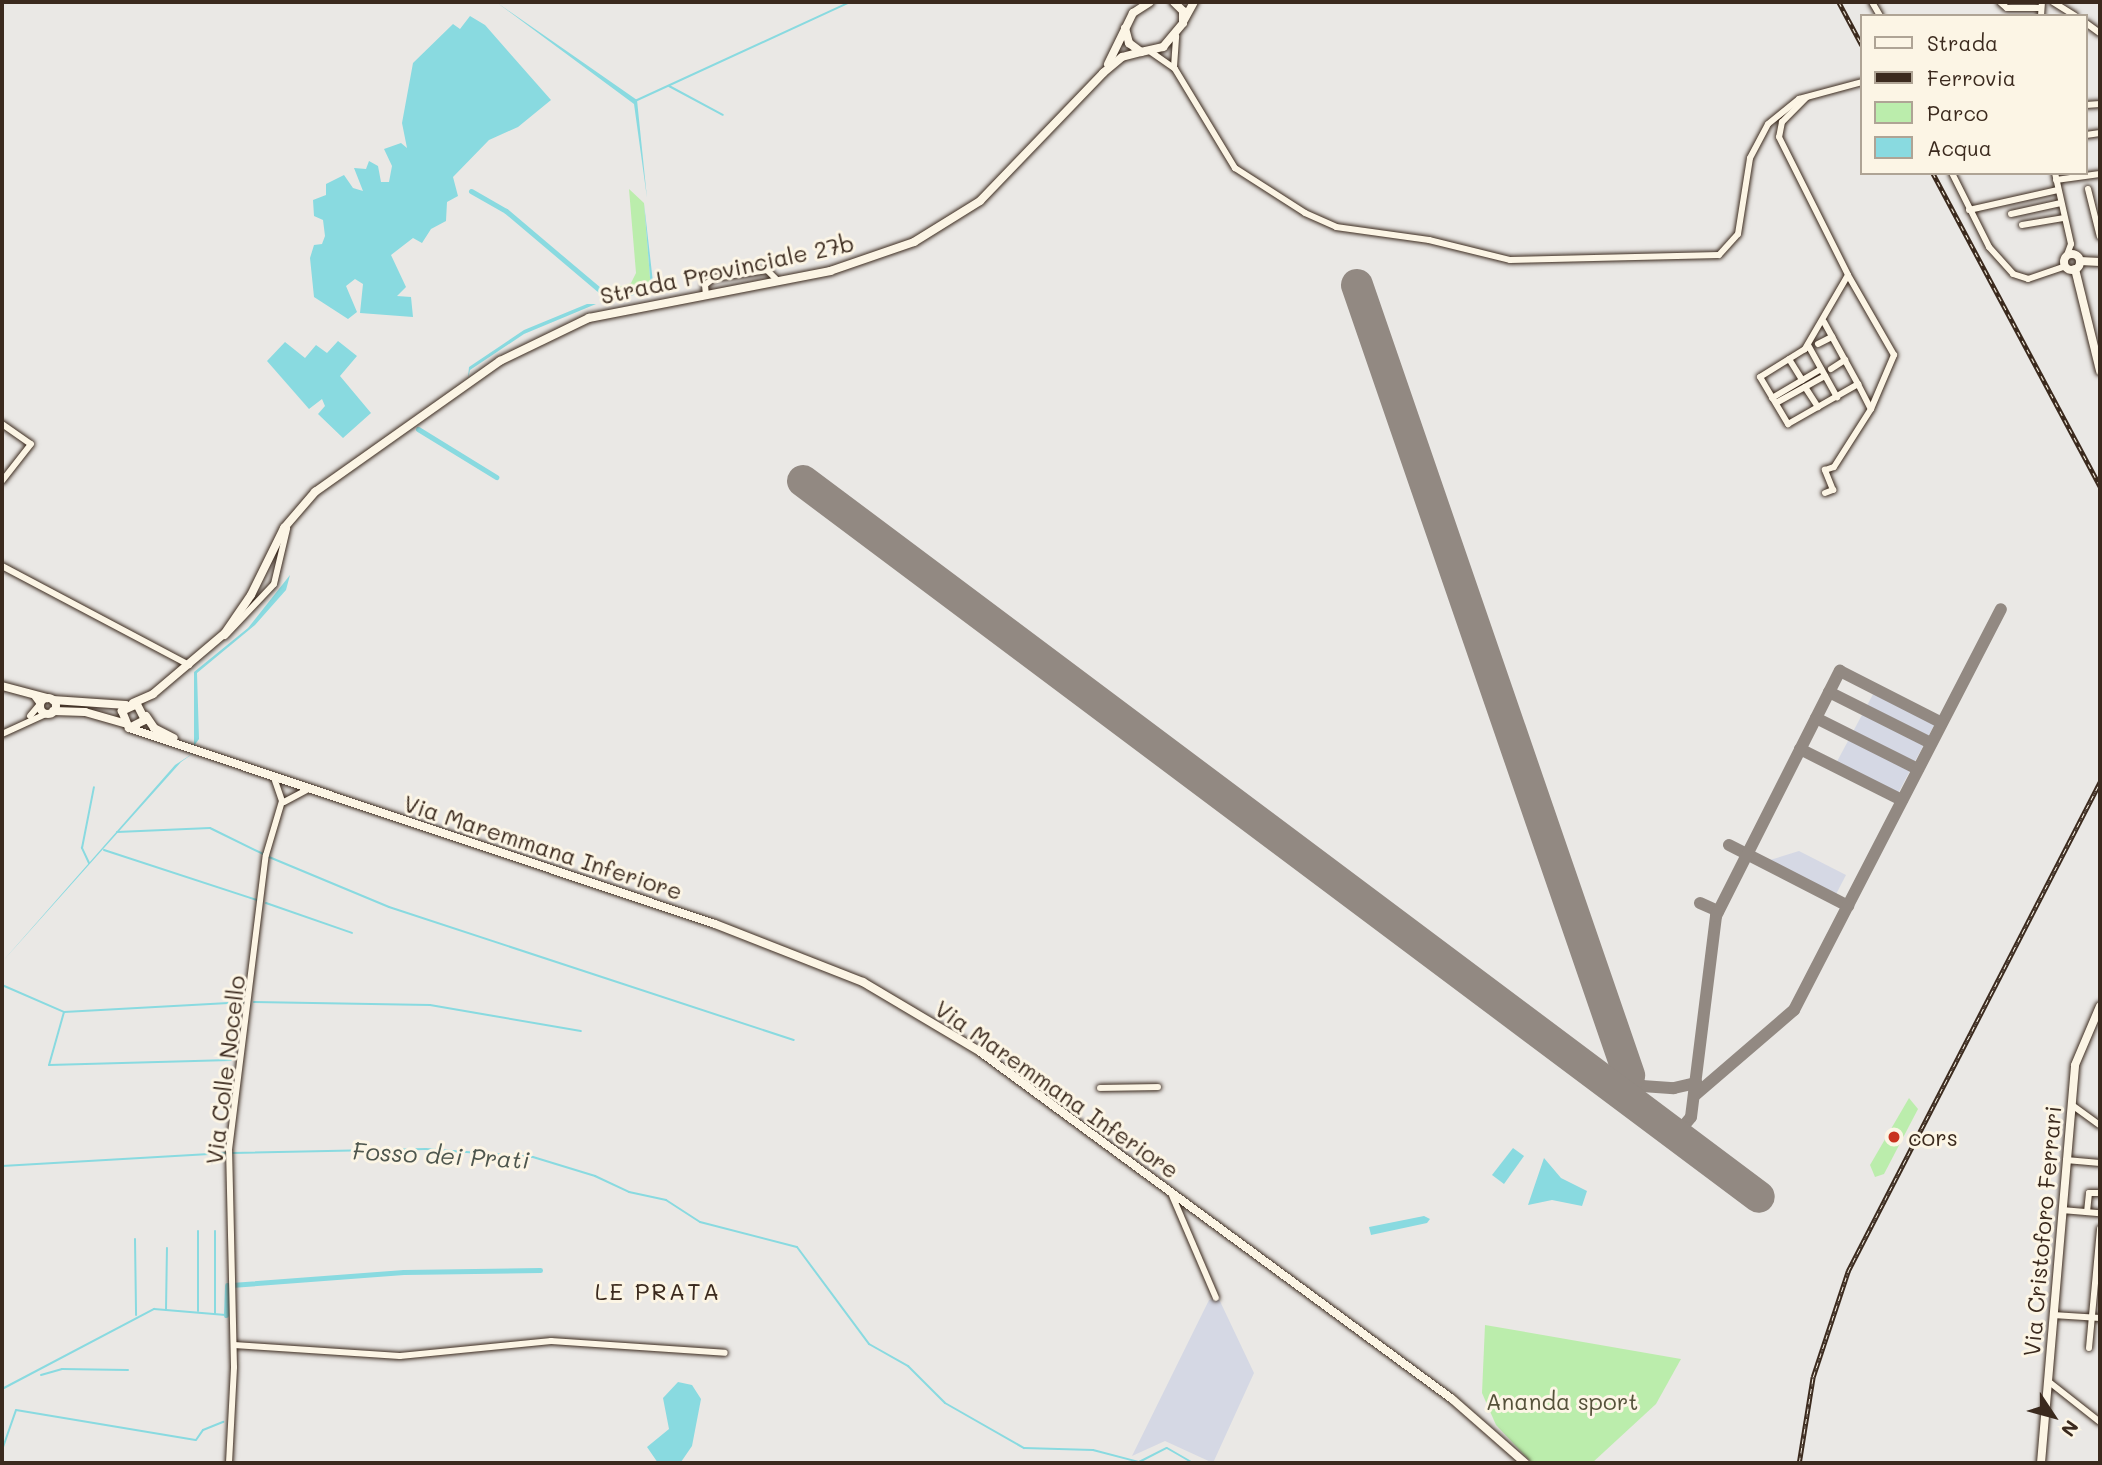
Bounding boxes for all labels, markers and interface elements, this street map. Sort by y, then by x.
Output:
legend [1860,14,2088,175]
text: Strada [1927,29,1998,56]
text: Ferrovia [1927,64,2016,91]
text: Parco [1927,99,1988,126]
text: Acqua [1927,134,1992,161]
street label: Strada Provinciale 27b [598,229,856,309]
street label: Via Maremmana Inferiore [400,789,686,905]
street label: Via Colle Nocello [200,974,250,1166]
street label: Via Maremmana Inferiore [930,994,1184,1184]
street label: Via Cristoforo Ferrari [2017,1104,2067,1358]
place label: cors [1908,1123,1958,1151]
marker: cors [1886,1129,1902,1145]
water label: Fosso dei Prati [352,1136,530,1174]
district label: LE PRATA [596,1277,720,1305]
north arrow [2018,1381,2088,1451]
park label: Ananda sport [1486,1387,1638,1415]
text: N [2056,1415,2085,1442]

